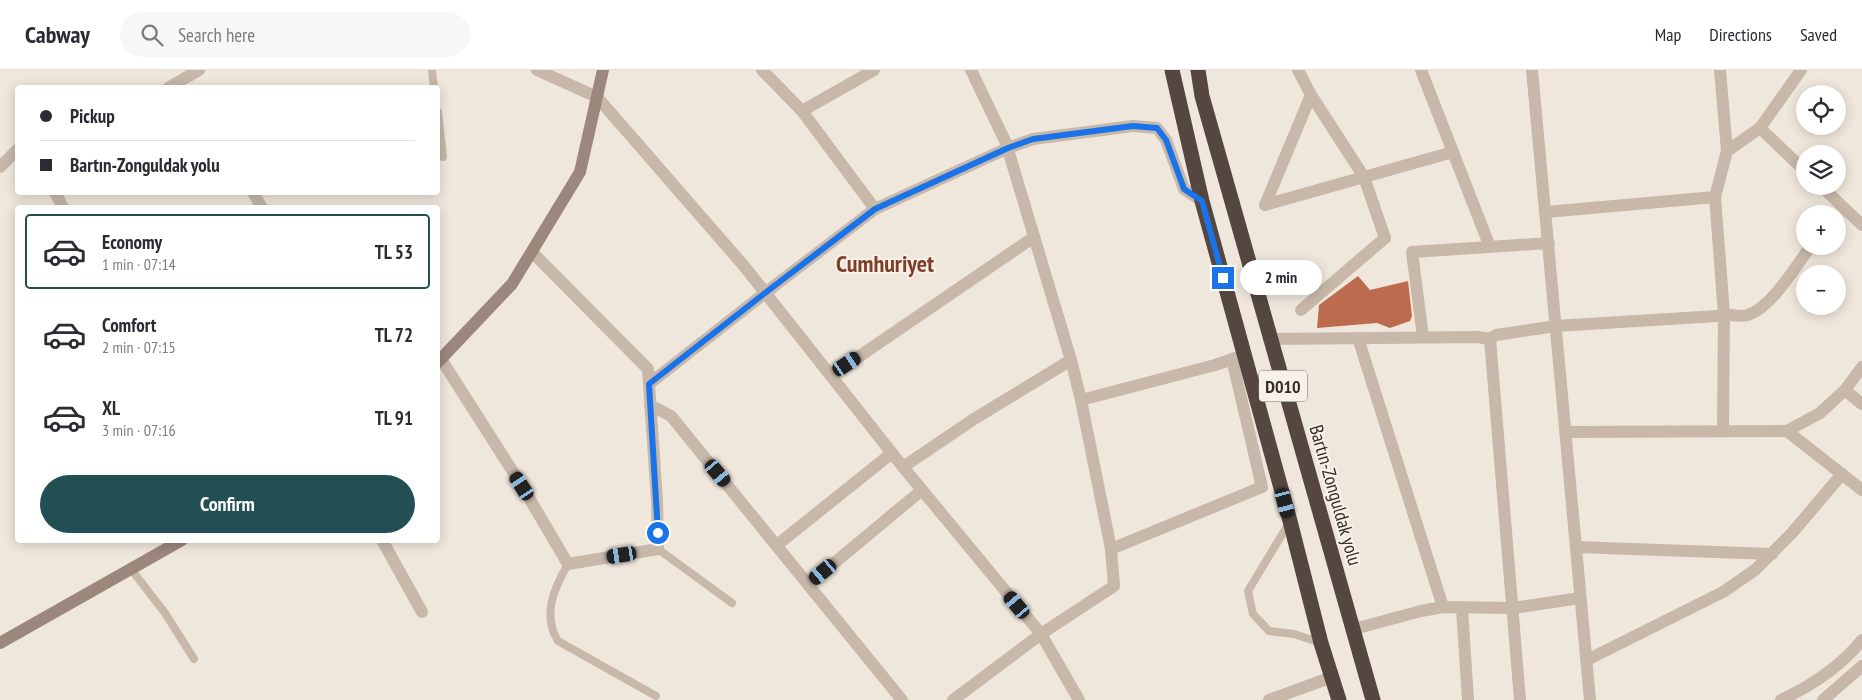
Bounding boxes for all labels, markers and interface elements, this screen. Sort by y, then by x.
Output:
search box [120,12,470,57]
text: Cabway [25,19,90,50]
icon: search [138,21,166,49]
text: Search here [178,23,255,47]
text: Map [1655,23,1681,46]
text: Directions [1709,23,1772,46]
text: Saved [1800,23,1837,46]
map controls [1796,85,1846,315]
button: locate [1796,85,1846,135]
text: Pickup [70,104,115,128]
button: layers [1796,145,1846,195]
text: Bartın-Zonguldak yolu [70,153,220,177]
button: + [1796,205,1846,255]
icon: car [42,229,87,274]
text: Economy [102,230,162,254]
text: TL 53 [375,240,413,264]
district label: Cumhuriyet [836,248,934,279]
text: 1 min · 07:14 [102,254,176,274]
callout: 2 min [1240,260,1323,296]
button: − [1796,265,1846,315]
route end [1212,267,1234,289]
text: 2 min [1265,267,1297,287]
icon: car [42,312,87,357]
text: Comfort [102,313,156,337]
text: TL 72 [375,323,413,347]
text: 2 min · 07:15 [102,337,176,357]
car [830,349,863,379]
road number: D010 [1259,370,1307,402]
icon: car [42,395,87,440]
text: XL [102,396,120,420]
text: TL 91 [375,406,413,430]
text: 3 min · 07:16 [102,420,176,440]
street label: Bartın-Zonguldak yolu [1304,422,1368,568]
car [702,457,733,489]
car [507,469,536,503]
button: Confirm [40,475,415,533]
car [1273,487,1296,519]
route start [647,522,669,544]
car [606,545,637,565]
car [806,557,839,587]
car [1001,589,1032,621]

